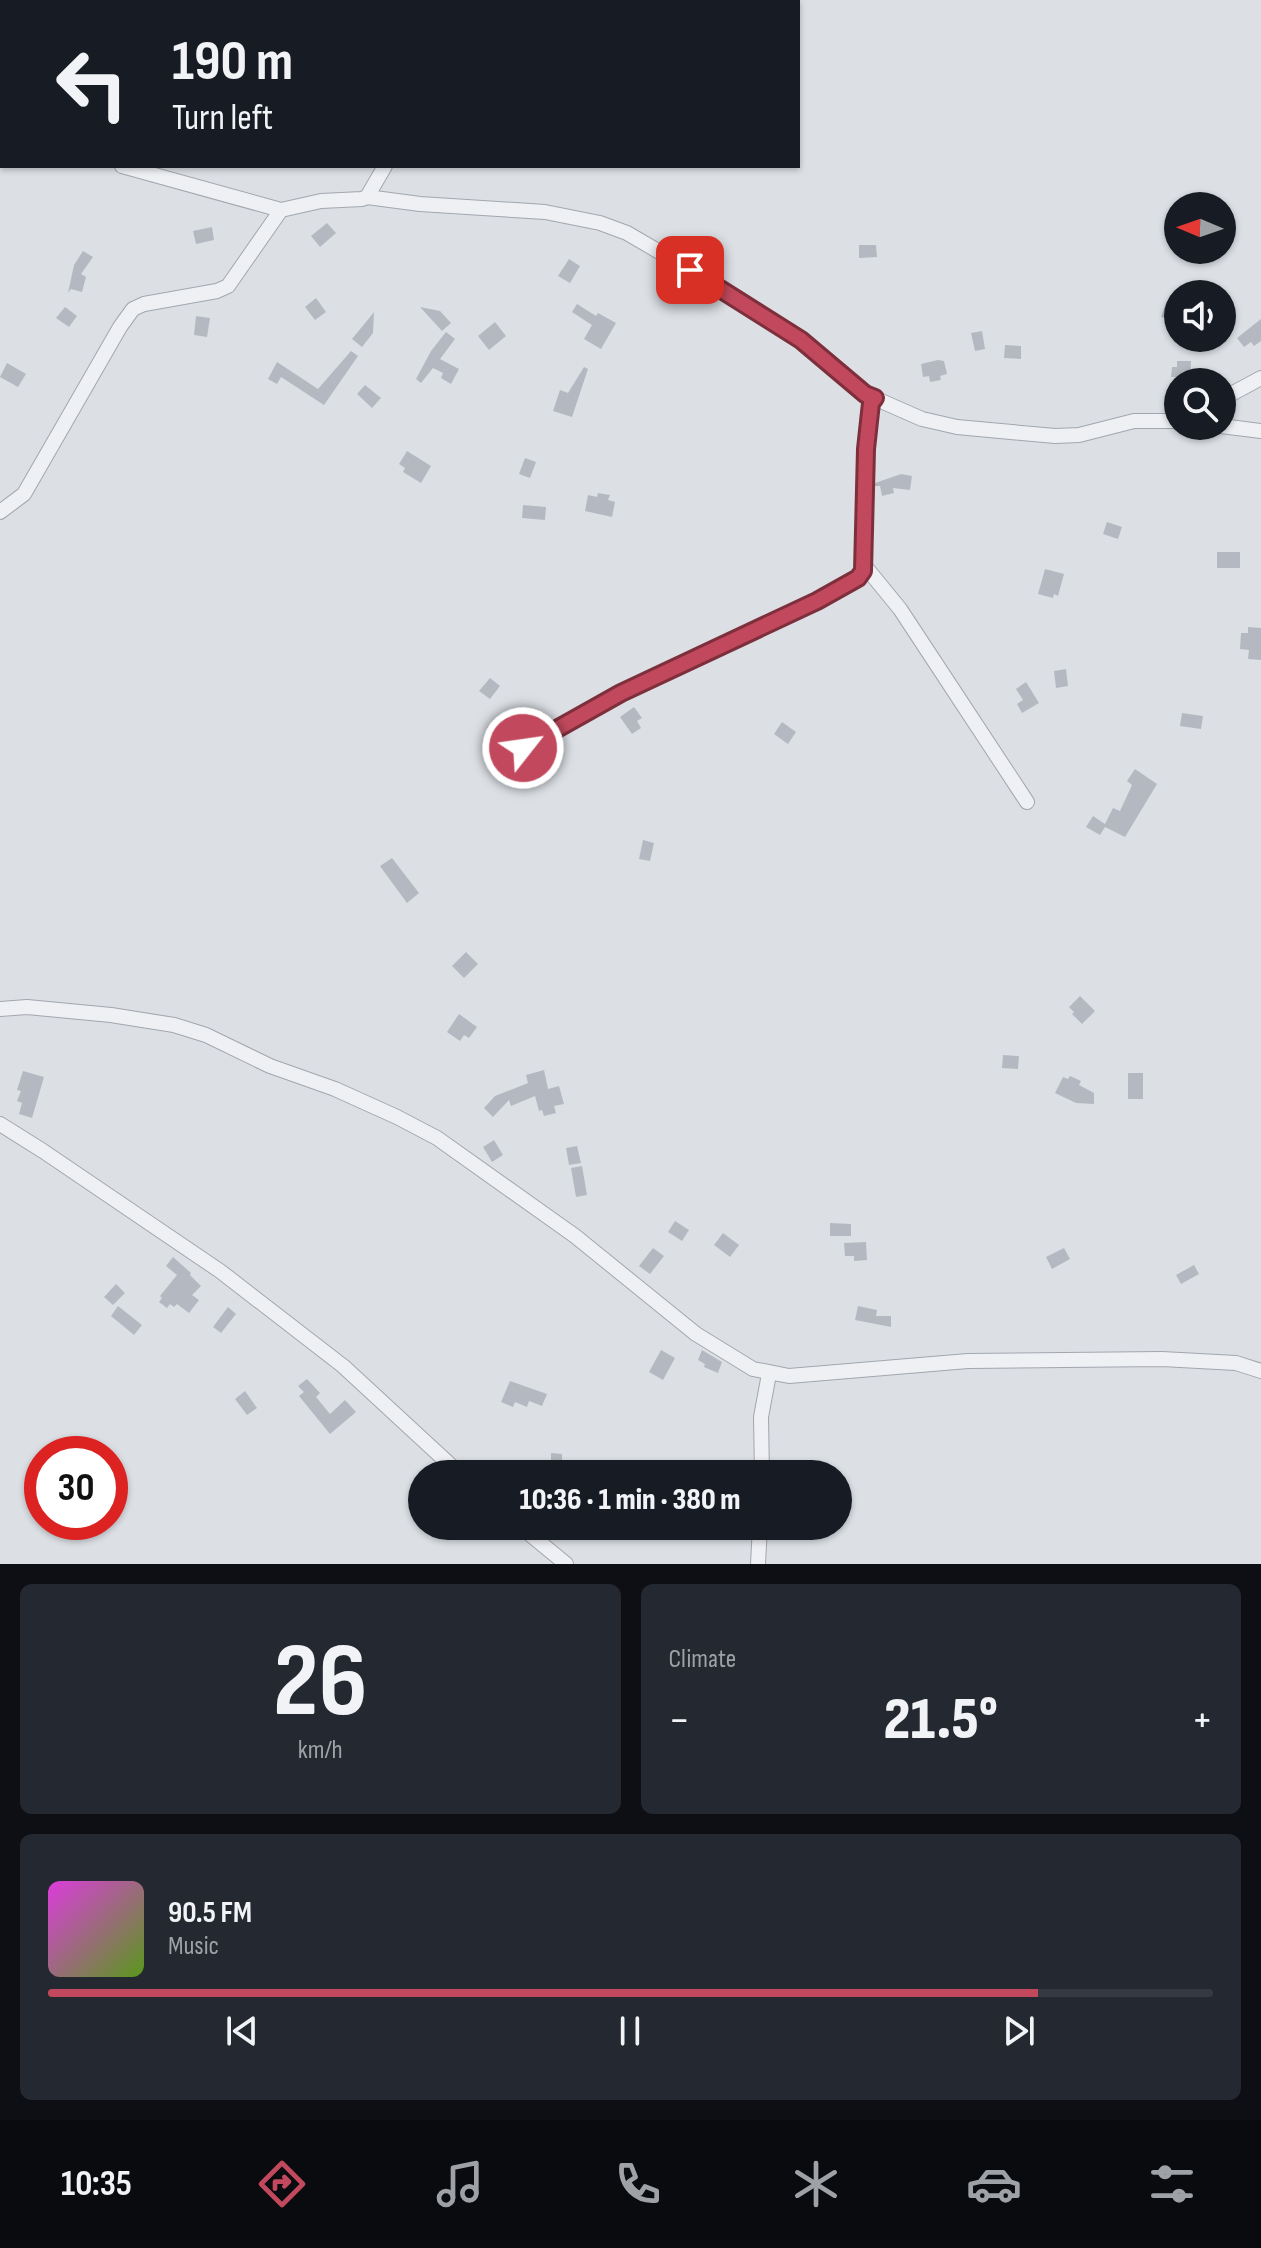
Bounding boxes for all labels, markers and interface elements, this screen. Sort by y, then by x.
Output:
text: 190 m [172,29,293,96]
icon: left [40,32,144,136]
text: Turn left [172,97,273,140]
north arrow [1164,192,1236,264]
map controls [1164,192,1236,440]
pin [656,236,724,304]
icon: arrive [668,248,712,292]
button: sound [1164,280,1236,352]
button: search [1164,368,1236,440]
position arrow [481,706,565,790]
speed limit sign: 30 [24,1436,128,1540]
text: 10:36 · 1 min · 380 m [519,1482,741,1518]
text: 26 [273,1620,368,1745]
text: Climate [669,1644,736,1675]
text: 21.5° [884,1684,998,1756]
text: − [669,1694,690,1747]
text: + [1191,1694,1213,1747]
text: km/h [298,1735,343,1766]
text: 90.5 FM [168,1895,252,1931]
text: Music [168,1931,219,1962]
icon: previous [220,2009,264,2053]
icon: pause [608,2009,652,2053]
icon: next [997,2009,1041,2053]
icon: directions [254,2156,310,2212]
icon: music [432,2156,488,2212]
icon: phone [610,2156,666,2212]
icon: climate [788,2156,844,2212]
icon: car [966,2156,1022,2212]
icon: filters [1144,2156,1200,2212]
text: 10:35 [61,2163,132,2206]

